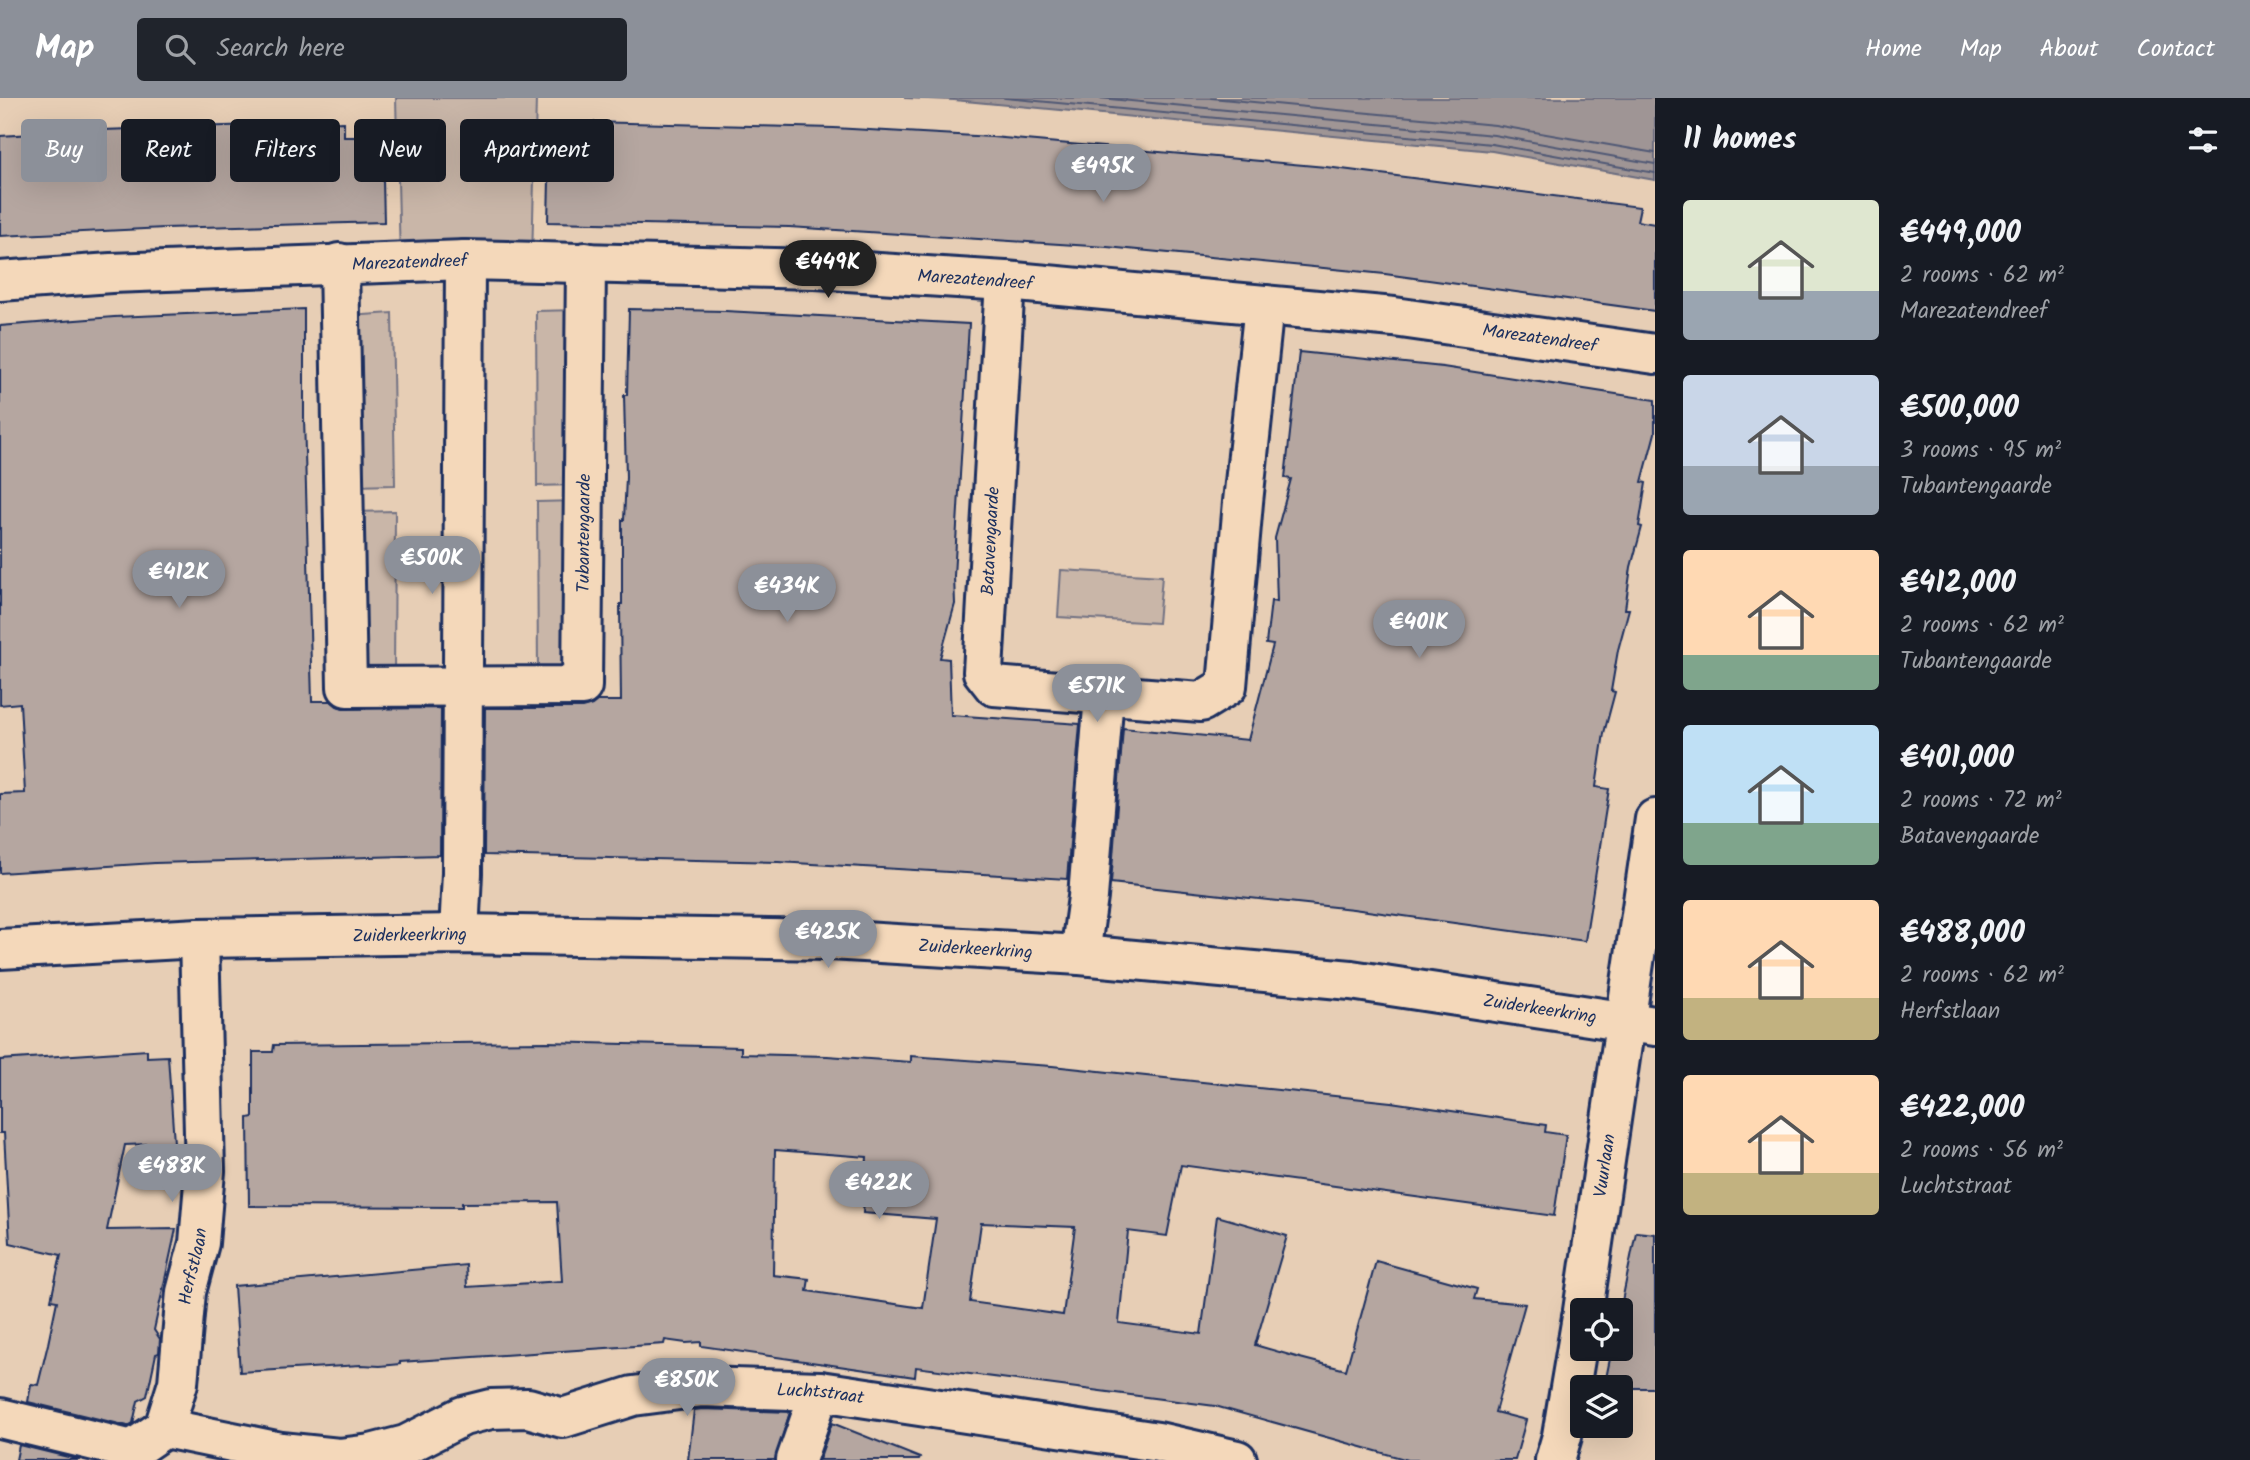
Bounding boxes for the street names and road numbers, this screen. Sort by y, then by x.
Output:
street label: Marezatendreef [351,247,470,280]
street label: Marezatendreef [916,262,1036,300]
street label: Marezatendreef [1480,317,1601,362]
street label: Tubantengaarde [570,473,600,593]
street label: Batavengaarde [974,486,1009,596]
street label: Zuiderkeerkring [352,921,467,952]
street label: Zuiderkeerkring [917,932,1033,968]
street label: Zuiderkeerkring [1481,987,1599,1033]
street label: Vuurlaan [1587,1132,1625,1199]
street label: Herfstlaan [172,1227,216,1306]
street label: Luchtstraat [776,1377,867,1414]

